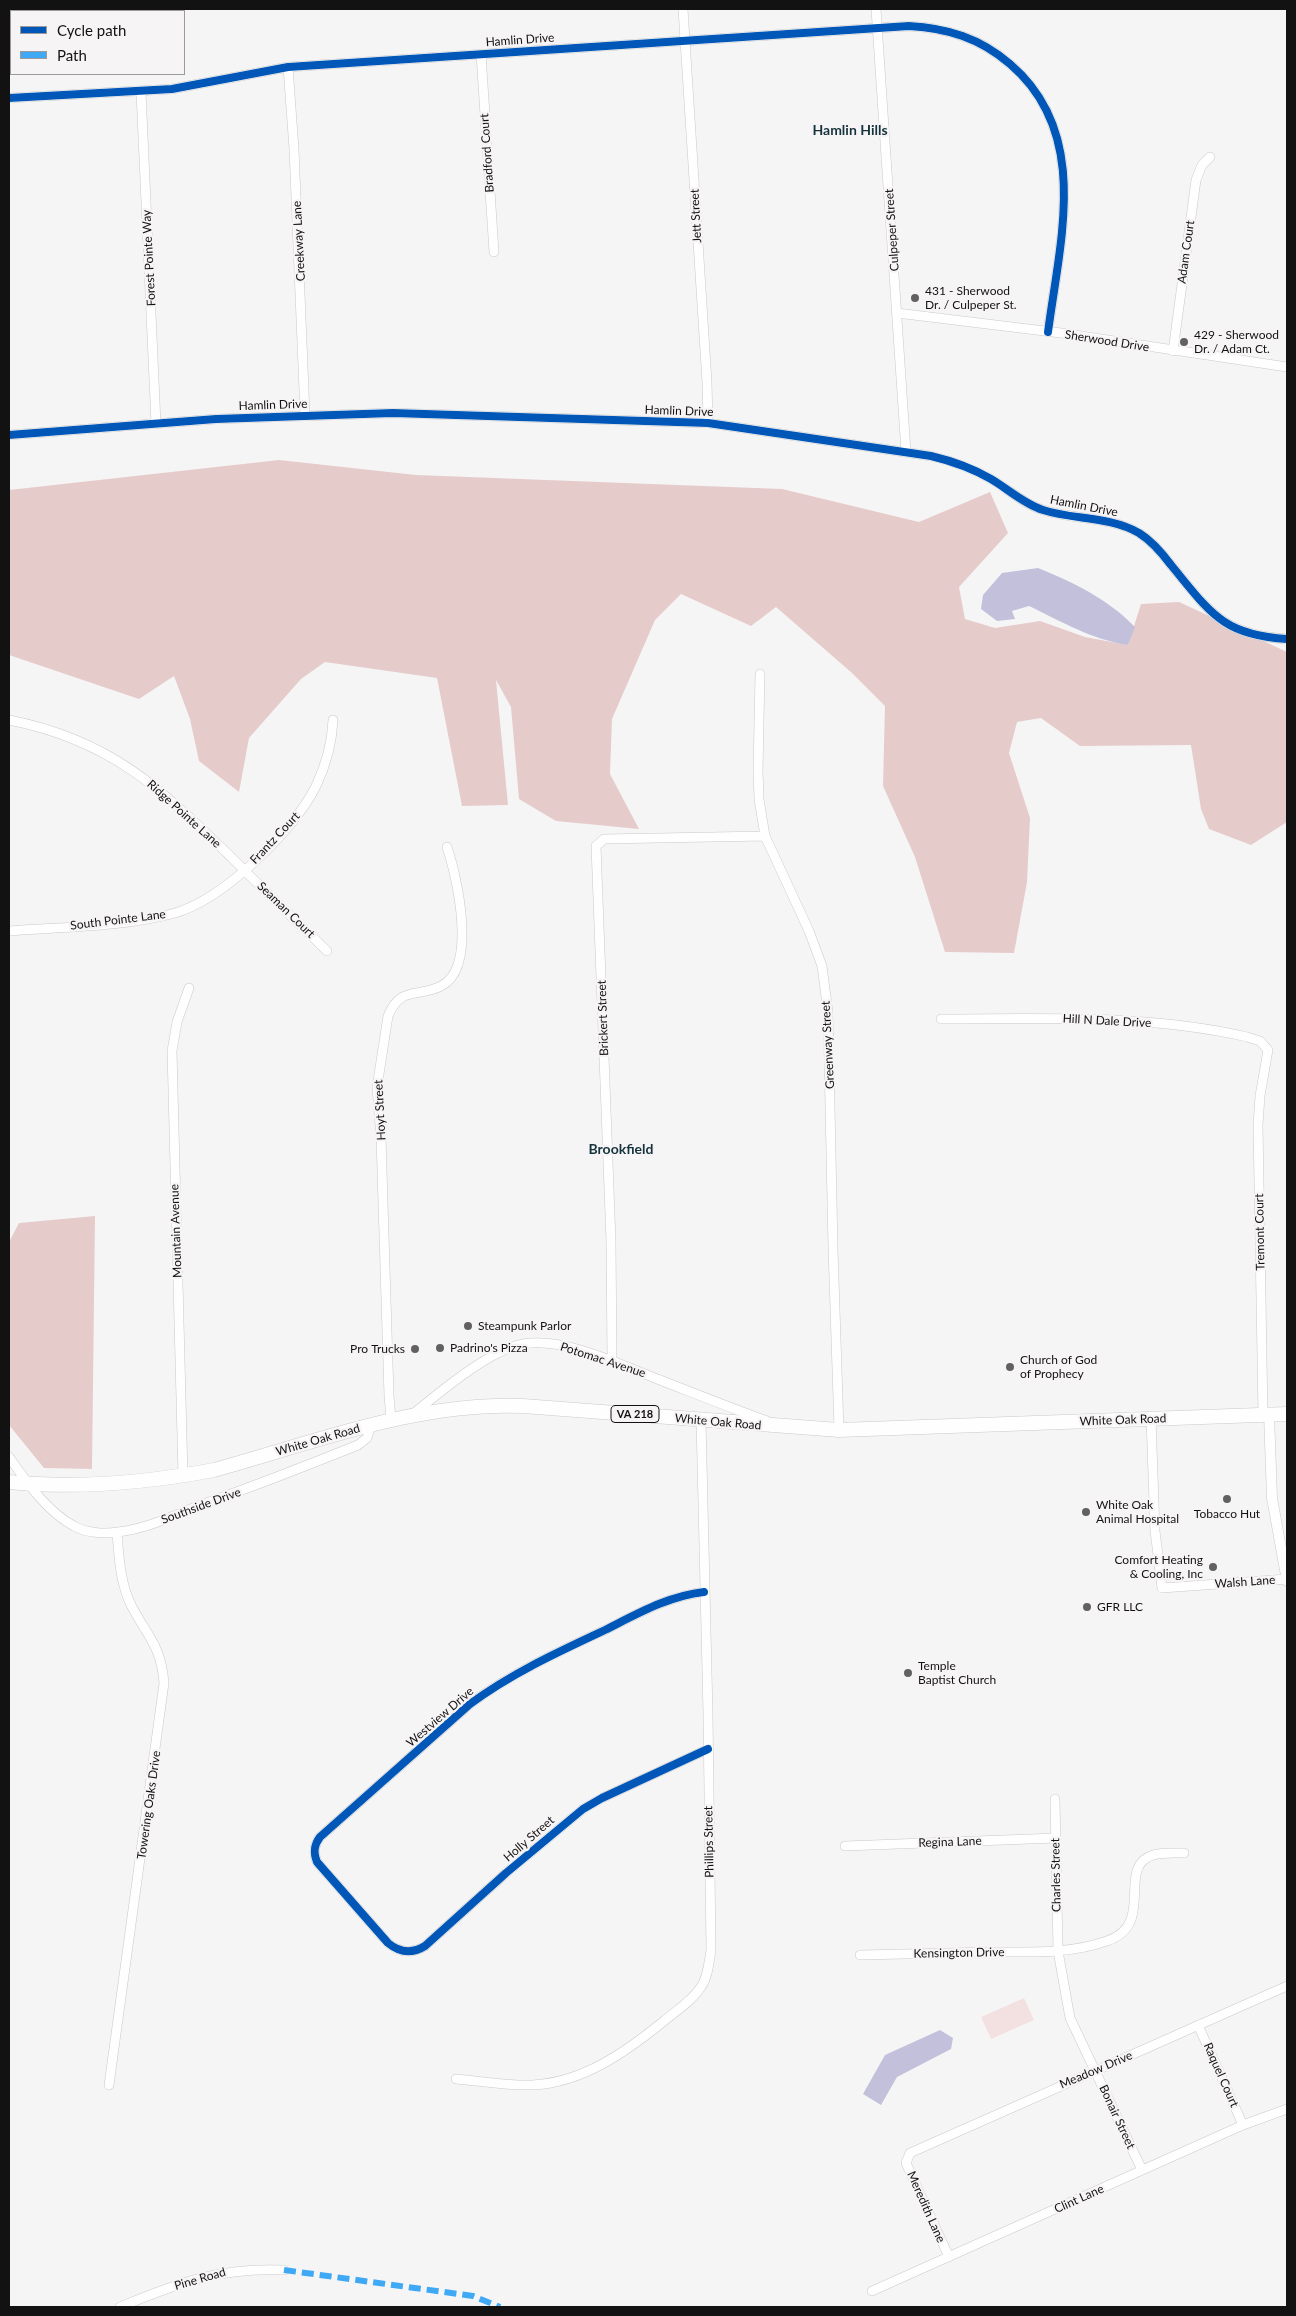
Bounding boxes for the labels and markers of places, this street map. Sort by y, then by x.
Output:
place label: 431 - Sherwood Dr. / Culpeper St. [925,284,1017,312]
marker: 431 - Sherwood Dr. / Culpeper St. [909,292,921,304]
place label: 429 - Sherwood Dr. / Adam Ct. [1194,328,1279,356]
marker: 429 - Sherwood Dr. / Adam Ct. [1178,336,1190,348]
place label: Steampunk Parlor [478,1319,571,1333]
marker: Steampunk Parlor [462,1320,474,1332]
place label: Padrino's Pizza [450,1341,528,1355]
place label: Pro Trucks [350,1342,405,1356]
marker: Padrino's Pizza [434,1342,446,1354]
marker: Pro Trucks [409,1343,421,1355]
place label: Church of God of Prophecy [1020,1353,1097,1381]
marker: Church of God of Prophecy [1004,1361,1016,1373]
marker: Tobacco Hut [1221,1493,1233,1505]
place label: White Oak Animal Hospital [1096,1498,1179,1526]
marker: White Oak Animal Hospital [1080,1506,1092,1518]
place label: Tobacco Hut [1194,1507,1260,1521]
place label: Comfort Heating & Cooling, Inc [1114,1553,1203,1581]
marker: Comfort Heating & Cooling, Inc [1207,1561,1219,1573]
place label: GFR LLC [1097,1600,1143,1614]
marker: GFR LLC [1081,1601,1093,1613]
place label: Temple Baptist Church [918,1659,996,1687]
marker: Temple Baptist Church [902,1667,914,1679]

